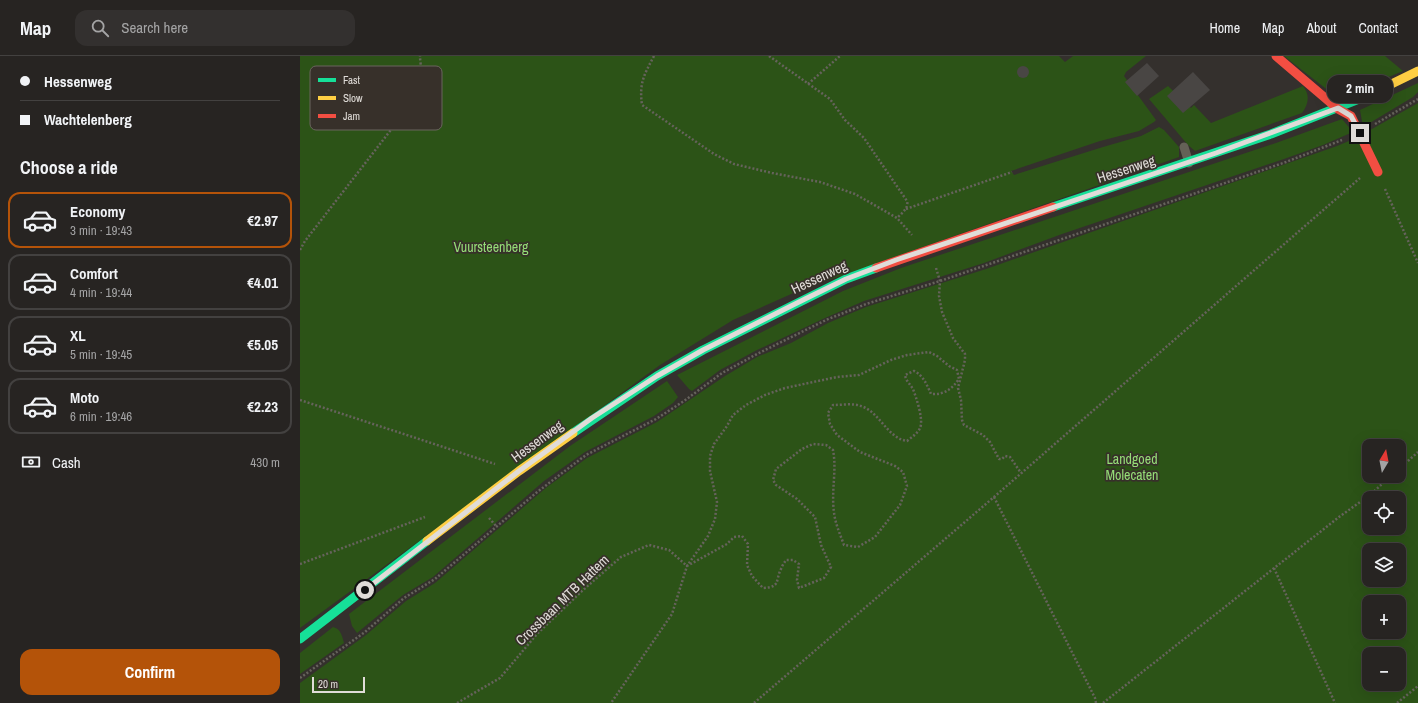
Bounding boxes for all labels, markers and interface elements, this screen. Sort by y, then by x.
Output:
search box [75,10,355,46]
text: Map [20,15,51,41]
icon: search [89,17,111,39]
text: Search here [121,17,188,38]
text: Home [1209,19,1240,37]
text: Map [1262,19,1284,37]
text: About [1306,19,1336,37]
text: Contact [1358,19,1398,37]
legend [310,66,442,130]
text: Hessenweg [44,71,112,92]
text: Fast [343,73,361,87]
callout: 2 min [1327,75,1393,103]
text: 2 min [1346,80,1374,97]
text: Slow [343,91,363,105]
text: Wachtelenberg [44,109,132,130]
text: Jam [343,109,360,123]
route end [1351,124,1369,142]
street label: Hessenweg [1095,151,1158,187]
text: Choose a ride [20,155,118,180]
text: Economy [70,201,125,222]
icon: car [22,202,58,238]
text: €2.97 [247,210,278,231]
text: 3 min · 19:43 [70,222,132,239]
park label: Vuursteenberg [454,238,529,256]
street label: Hessenweg [788,256,851,298]
text: Comfort [70,263,118,284]
icon: car [22,264,58,300]
text: €4.01 [247,272,278,293]
text: 4 min · 19:44 [70,284,132,301]
text: XL [70,325,86,346]
icon: car [22,326,58,362]
text: €5.05 [247,334,278,355]
text: 5 min · 19:45 [70,346,132,363]
text: Moto [70,387,99,408]
icon: car [22,388,58,424]
text: €2.23 [247,396,278,417]
text: 6 min · 19:46 [70,408,132,425]
street label: Hessenweg [507,416,567,466]
north arrow [1362,439,1406,483]
map controls [1362,439,1406,691]
park label: Landgoed Molecaten [1106,450,1158,484]
icon: cash [20,451,42,473]
text: Cash [52,452,81,473]
text: 430 m [250,454,280,471]
button: locate [1362,491,1406,535]
button: layers [1362,543,1406,587]
street label: Crossbaan MTB Hattem [511,551,613,649]
route start [356,581,374,599]
button: + [1362,595,1406,639]
button: − [1362,647,1406,691]
button: Confirm [20,649,280,695]
scale bar [312,675,365,694]
text: 20 m [318,677,338,691]

